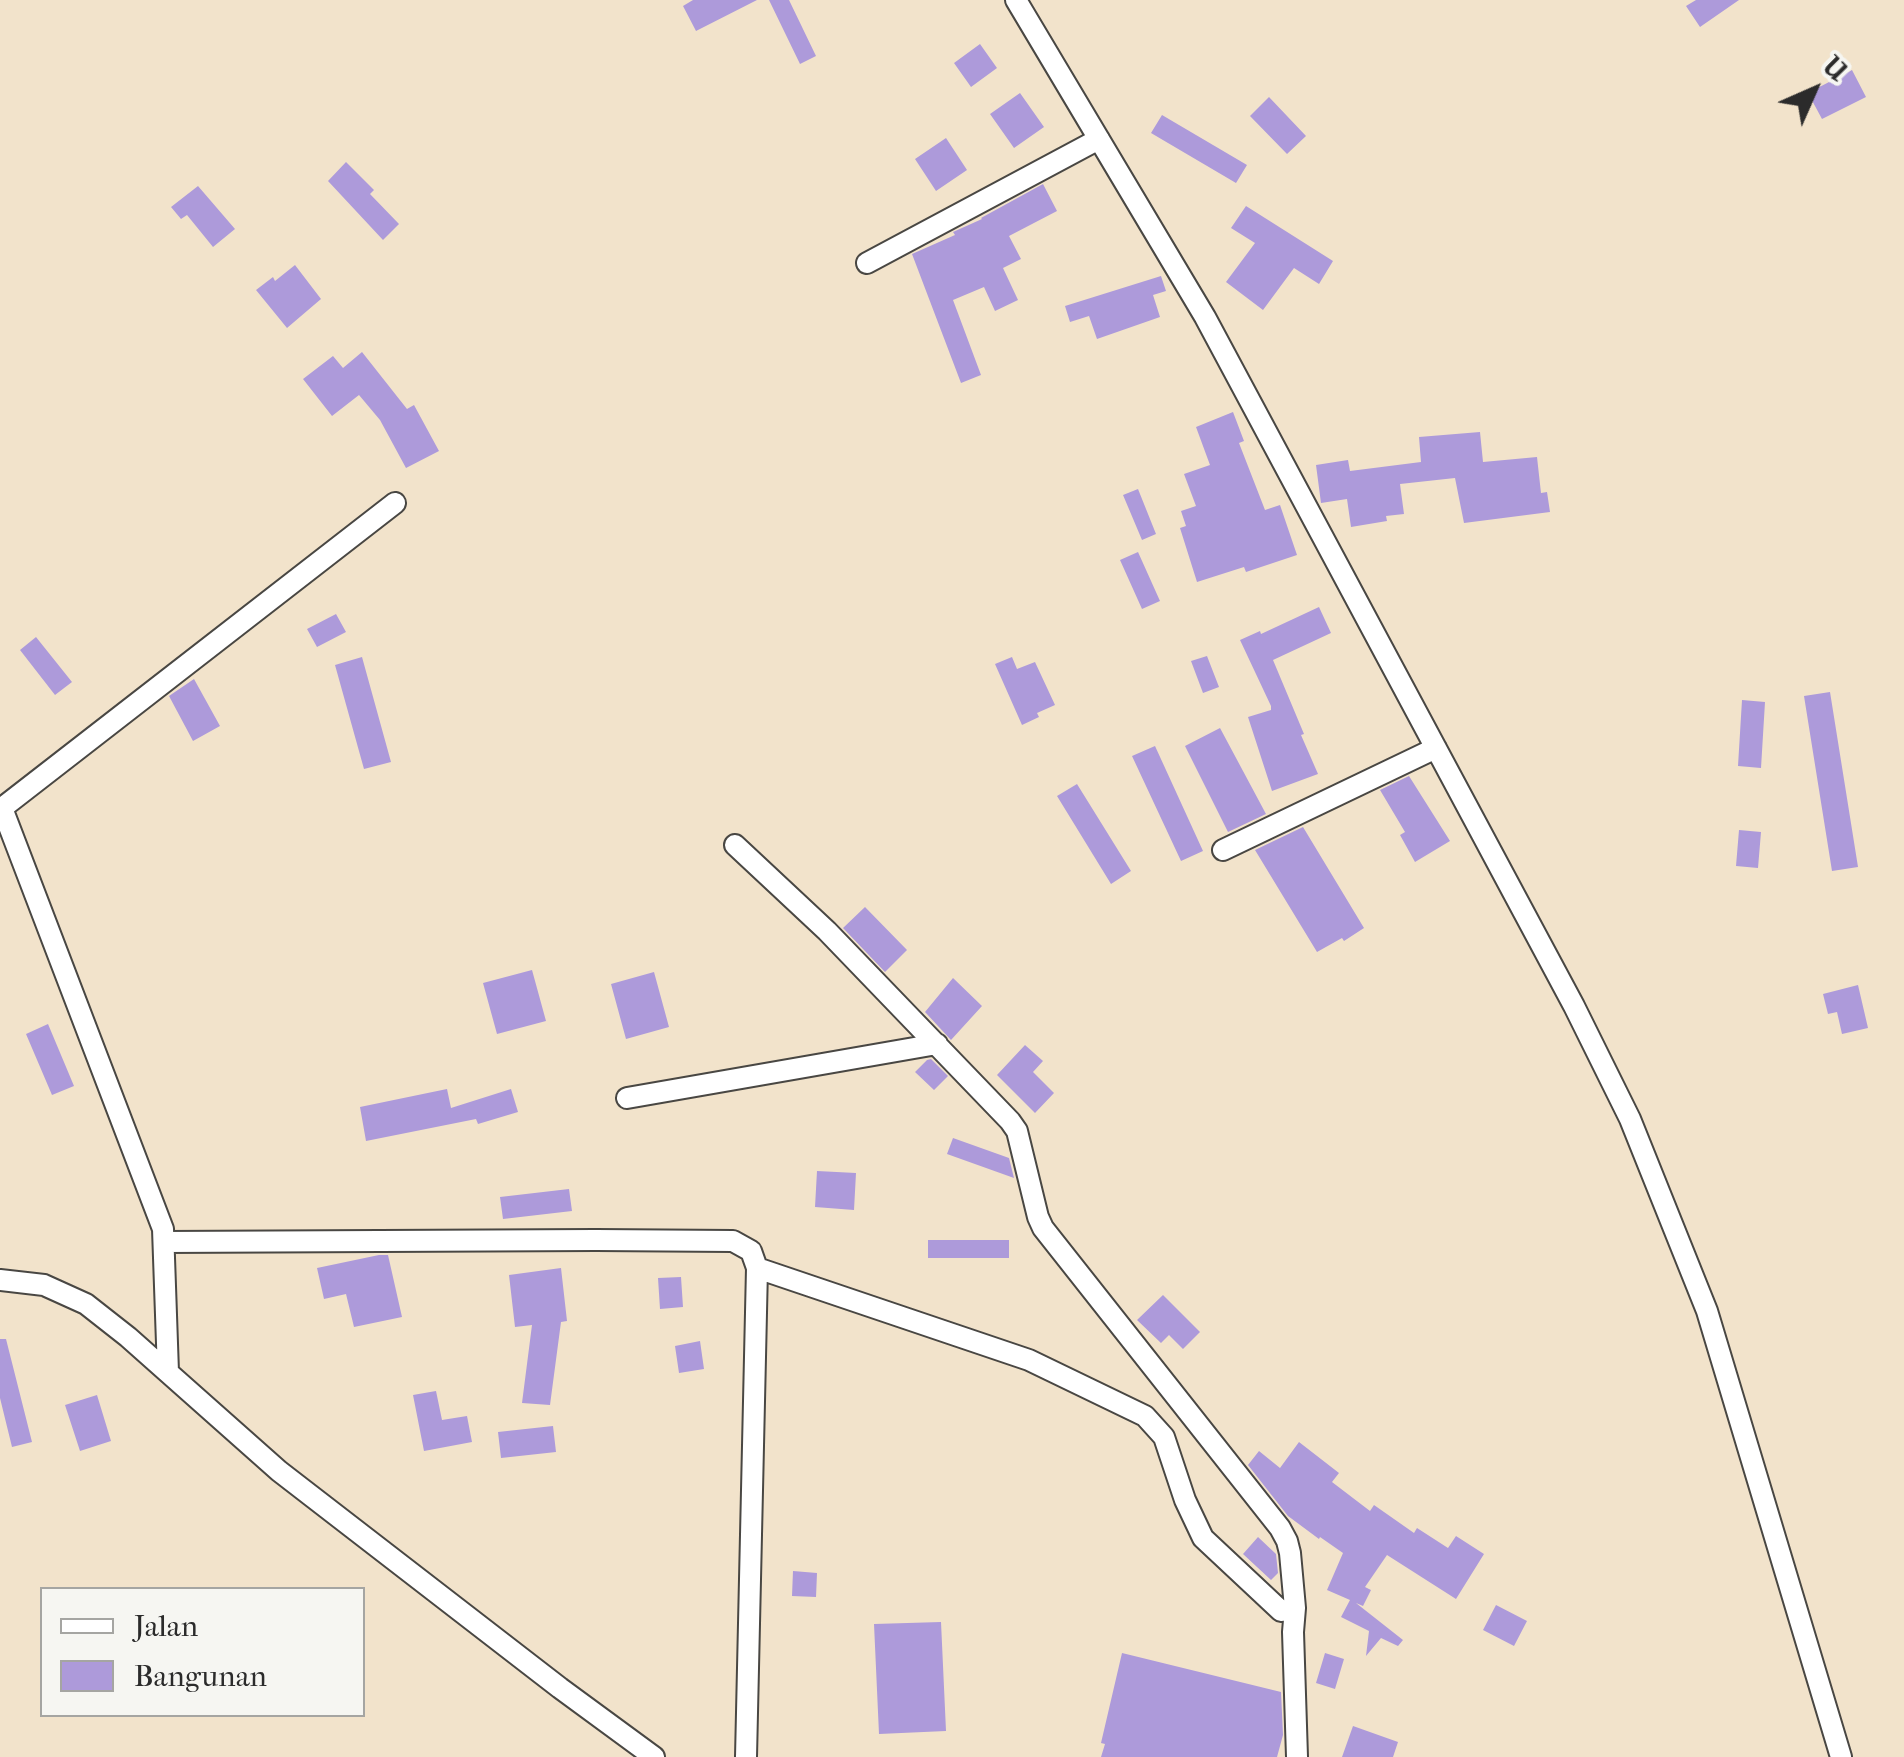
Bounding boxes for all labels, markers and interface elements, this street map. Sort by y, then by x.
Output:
north arrow [1764,40,1864,140]
text: U [1816,49,1855,88]
legend [40,1587,365,1717]
text: Jalan [134,1609,198,1644]
text: Bangunan [134,1659,267,1694]

